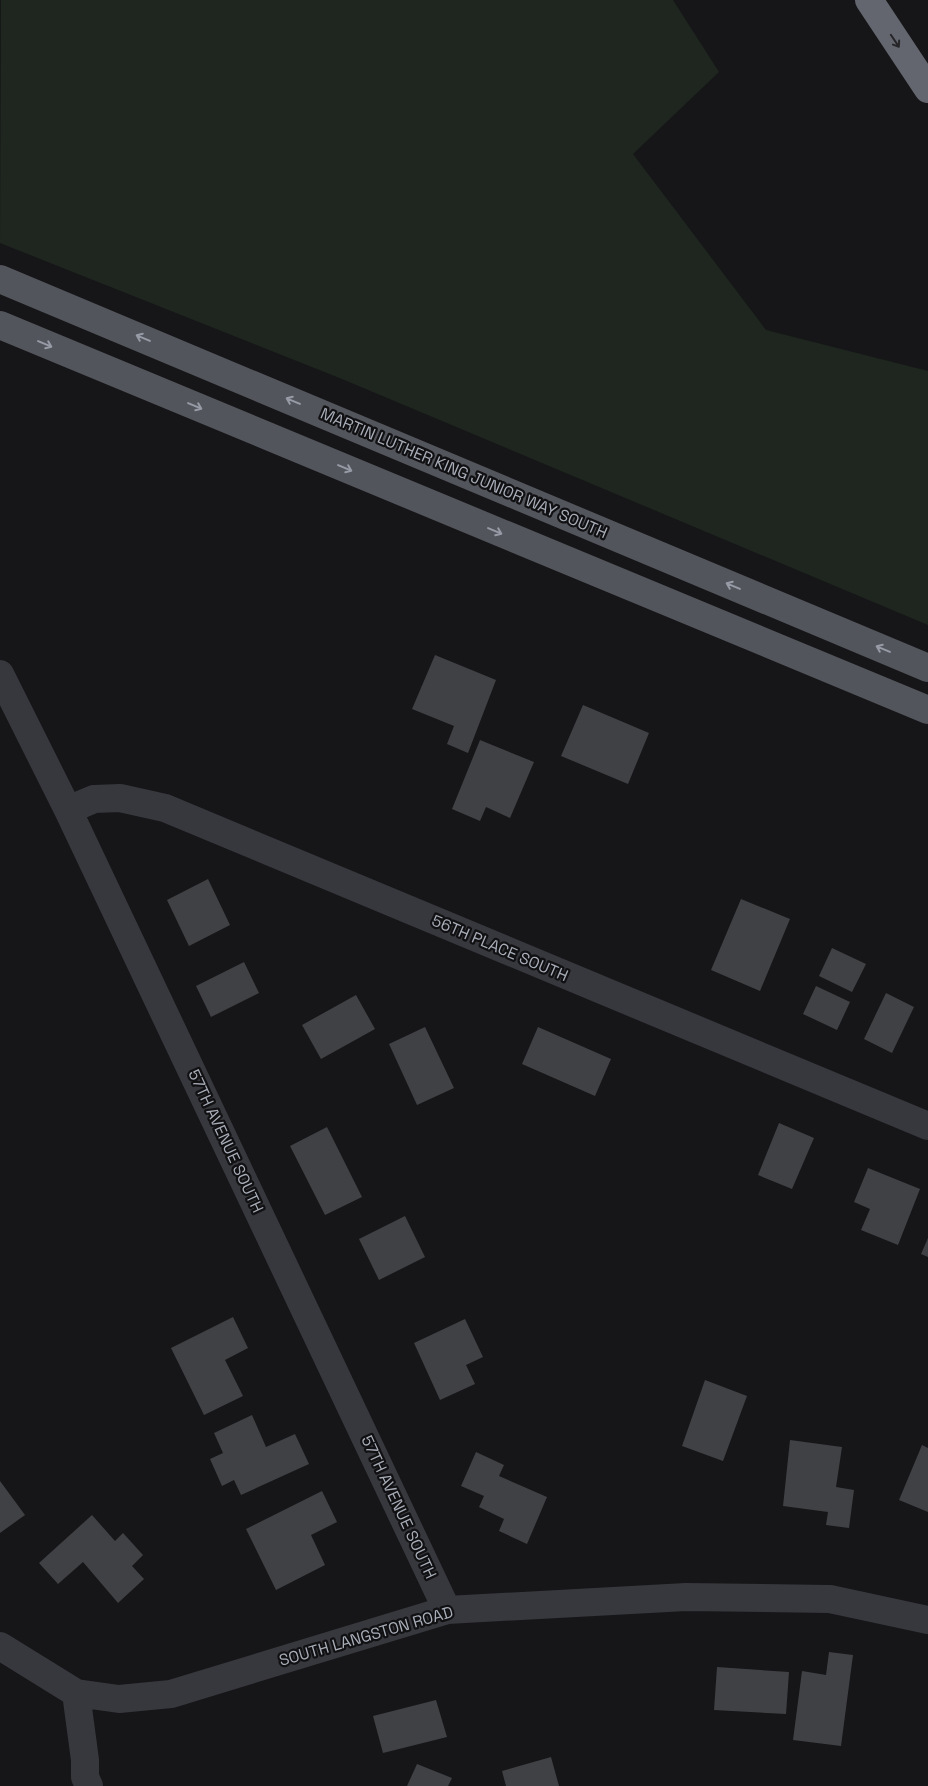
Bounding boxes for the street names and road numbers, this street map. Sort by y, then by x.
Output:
street label: MARTIN LUTHER KING JUNIOR WAY SOUTH [317,403,611,543]
street label: 56TH PLACE SOUTH [429,910,571,986]
street label: 57TH AVENUE SOUTH [184,1066,268,1216]
street label: 57TH AVENUE SOUTH [357,1432,441,1582]
street label: SOUTH LANGSTON ROAD [276,1601,456,1671]

